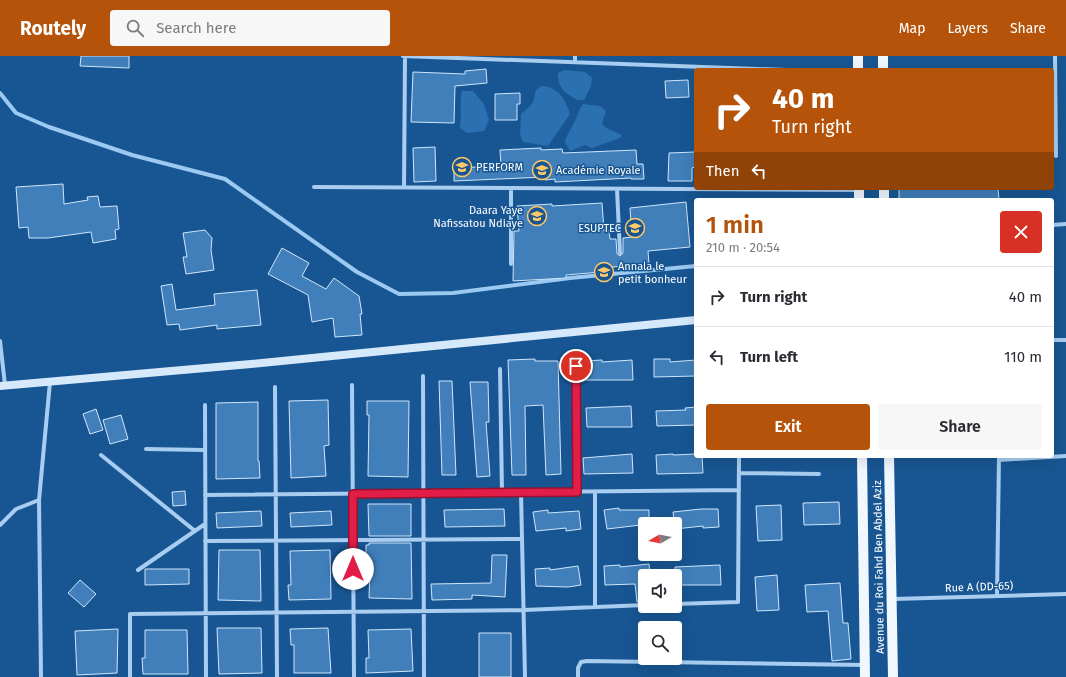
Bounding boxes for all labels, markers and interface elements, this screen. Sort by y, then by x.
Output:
search box [110,10,390,46]
text: Routely [20,17,86,40]
icon: search [124,17,146,39]
text: Search here [156,19,236,37]
text: Map [899,20,925,37]
text: Layers [947,20,988,37]
text: Share [1010,20,1046,37]
text: 40 m [772,82,835,115]
icon: right [706,84,758,136]
text: Turn right [772,116,852,138]
school or university icon: PERFORM [451,156,473,178]
school or university icon: Académie Royale [531,159,553,181]
icon: left [748,160,770,182]
place label: PERFORM [476,161,523,174]
text: Then [706,162,740,180]
place label: Académie Royale [556,164,641,177]
place label: Daara Yaye Nafissatou Ndiaye [433,204,523,230]
school or university icon: Daara Yaye Nafissatou Ndiaye [526,205,548,227]
text: 1 min [706,211,764,239]
button: close [1000,211,1042,253]
school or university icon: ESUPTEC [624,217,646,239]
place label: ESUPTEC [578,222,621,235]
text: 210 m · 20:54 [706,240,780,255]
place label: Annala le petit bonheur [618,260,688,286]
school or university icon: Annala le petit bonheur [593,261,615,283]
icon: right [706,286,728,308]
text: Turn right [740,288,807,306]
text: 40 m [1009,288,1042,306]
icon: left [706,346,728,368]
text: Turn left [740,348,798,366]
text: 110 m [1004,348,1042,366]
pin [559,349,593,383]
icon: arrive [565,355,587,377]
button: Exit [706,404,870,450]
button: Share [878,404,1042,450]
street label: Avenue du Roi Fahd Ben Abdel Aziz [871,480,887,654]
north arrow [638,517,682,561]
map controls [638,517,682,665]
position arrow [332,548,374,590]
button: sound [638,569,682,613]
street label: Rue A (DD-65) [945,579,1014,595]
button: search [638,621,682,665]

